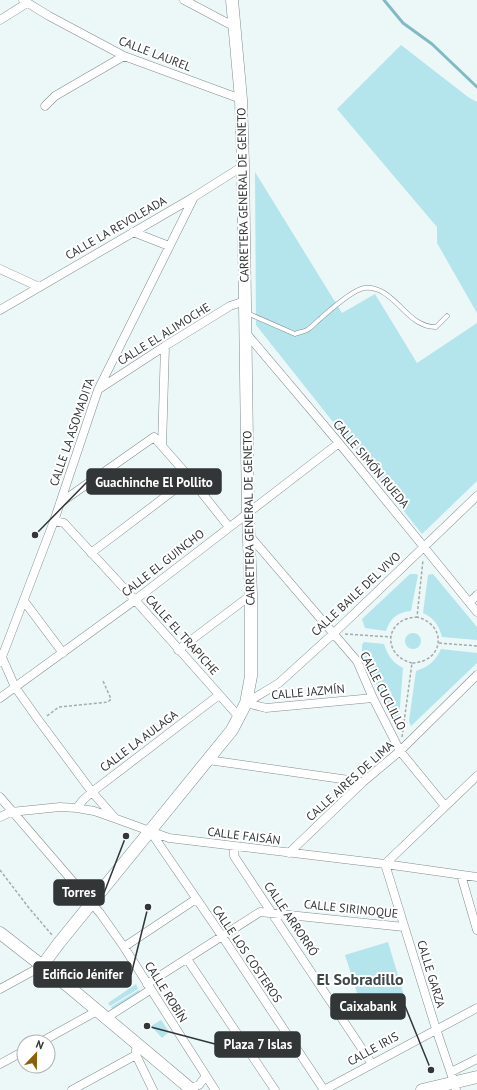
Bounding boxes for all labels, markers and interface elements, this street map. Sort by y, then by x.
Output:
street label: CALLE LAUREL [117,33,194,74]
street label: CARRETERA GENERAL DE GENETO [233,107,252,283]
street label: CALLE LA REVOLEADA [63,193,169,263]
street label: CALLE EL ALIMOCHE [115,299,213,368]
street label: CALLE LA ASOMADITA [46,376,97,488]
street label: CALLE SIMÓN RUEDA [330,417,413,511]
street label: CARRETERA GENERAL DE GENETO [239,430,258,606]
callout: Guachinche El Pollito [87,469,221,494]
text: Guachinche El Pollito [95,474,213,491]
street label: CALLE EL GUINCHO [118,526,207,600]
street label: CALLE BAILE DEL VIVO [308,548,403,639]
street label: CALLE EL TRAPICHE [142,592,222,678]
street label: CALLE CUCLILLO [357,649,410,733]
street label: CALLE JAZMÍN [271,681,345,702]
street label: CALLE LA AULAGA [97,706,181,775]
street label: CALLE AIRES DE LIMA [303,737,397,824]
street label: CALLE FAISÁN [207,824,282,847]
street label: CALLE ARRORRÓ [261,879,322,959]
callout: Torres [54,880,104,905]
text: Torres [62,884,96,901]
street label: CALLE SIRINOQUE [303,896,399,921]
street label: CALLE LOS COSTEROS [209,902,286,1005]
street label: CALLE GARZA [414,938,449,1010]
street label: CALLE ROBÍN [142,959,191,1025]
callout: Edificio Jénifer [34,962,131,987]
text: Edificio Jénifer [43,966,124,983]
district label: El Sobradillo [316,969,404,989]
callout: Caixabank [331,994,405,1019]
text: Caixabank [339,998,397,1015]
street label: CALLE IRIS [345,1028,401,1069]
callout: Plaza 7 Islas [215,1032,300,1057]
north arrow [16,1034,56,1074]
text: Plaza 7 Islas [224,1036,293,1053]
text: N [34,1037,46,1053]

